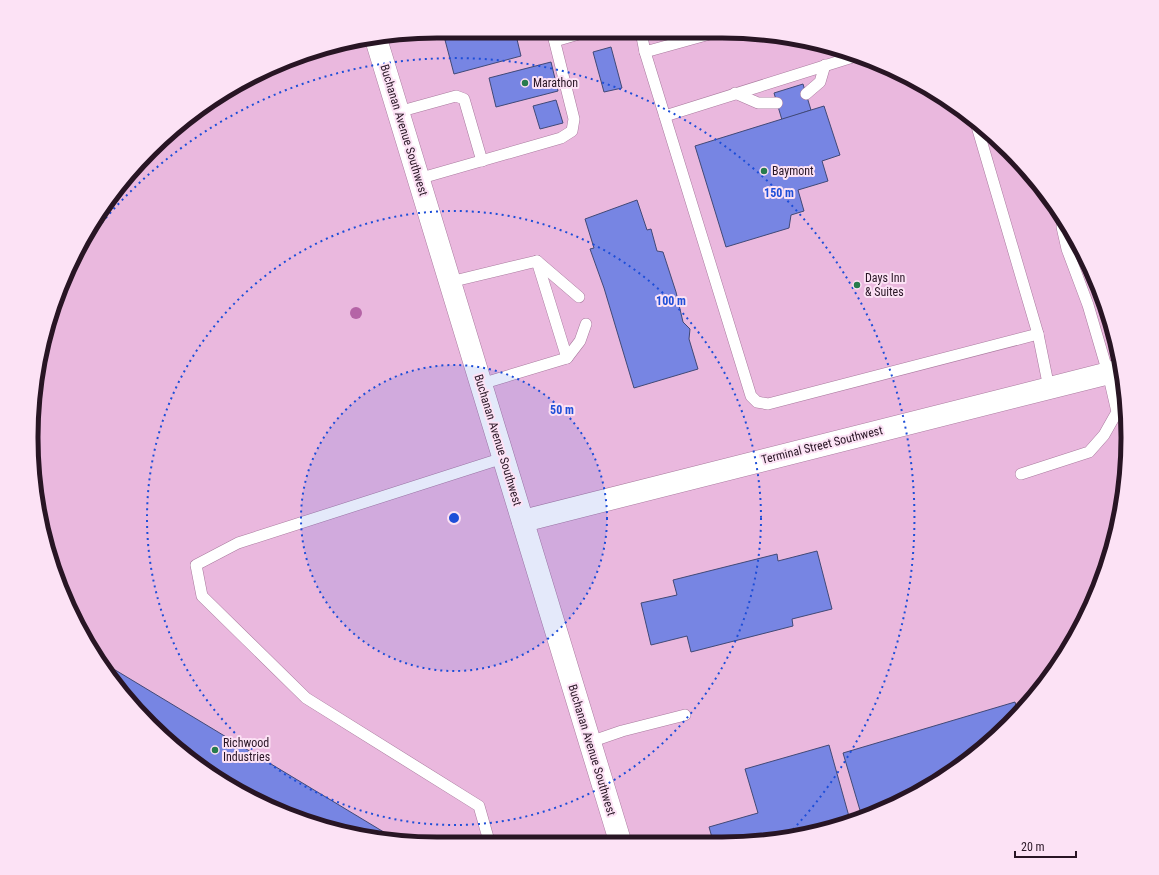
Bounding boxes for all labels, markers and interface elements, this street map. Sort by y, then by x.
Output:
street label: Buchanan Avenue Southwest [377,63,431,198]
place label: Marathon [533,76,578,90]
marker: Marathon [520,78,530,88]
place label: Baymont [772,164,814,178]
marker: Baymont [759,166,769,176]
text: 150 m [764,186,794,200]
place label: Days Inn & Suites [865,271,906,299]
marker: Days Inn & Suites [852,280,862,290]
text: 100 m [656,294,686,308]
street label: Buchanan Avenue Southwest [471,373,525,508]
text: 50 m [550,403,574,417]
street label: Terminal Street Southwest [760,423,885,467]
centre of rings [447,511,461,525]
street label: Buchanan Avenue Southwest [565,683,619,818]
place label: Richwood Industries [223,736,270,764]
marker: Richwood Industries [210,745,220,755]
scale bar [1015,833,1076,859]
text: 20 m [1021,840,1045,854]

